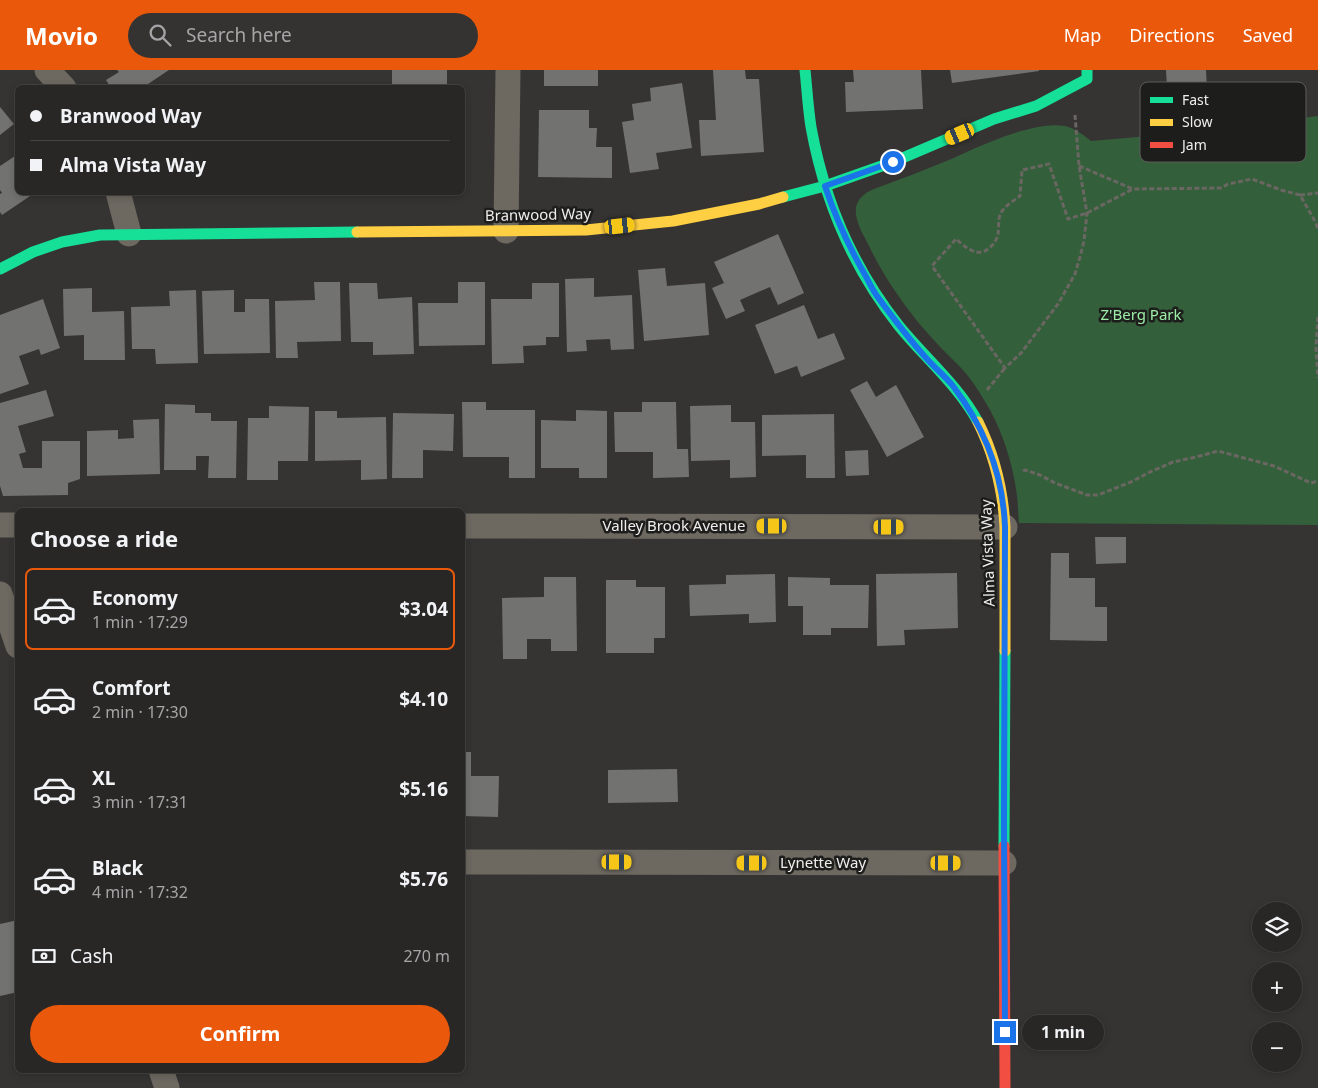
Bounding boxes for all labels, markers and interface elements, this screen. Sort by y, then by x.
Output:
search box [128,13,478,58]
text: Movio [25,19,98,52]
icon: search [146,21,174,49]
text: Search here [186,22,292,48]
text: Map [1064,23,1101,47]
text: Directions [1129,23,1215,47]
text: Saved [1243,23,1293,47]
legend [1140,82,1306,162]
text: Fast [1182,90,1209,109]
text: Branwood Way [60,103,202,129]
text: Slow [1182,112,1213,131]
car [943,121,976,147]
text: Jam [1180,135,1207,154]
route start [882,151,904,173]
text: Alma Vista Way [60,152,206,178]
street label: Branwood Way [485,203,592,225]
car [604,217,635,235]
park label: Z'Berg Park [1100,304,1182,324]
street label: Alma Vista Way [975,499,999,607]
street label: Valley Brook Avenue [603,515,745,535]
car [757,519,787,534]
car [874,520,904,535]
text: Choose a ride [30,523,178,553]
text: Economy [92,585,178,611]
icon: car [32,587,77,632]
text: $3.04 [399,596,448,622]
text: 1 min · 17:29 [92,611,188,633]
text: Comfort [92,675,171,701]
icon: car [32,677,77,722]
text: $4.10 [399,686,448,712]
text: 2 min · 17:30 [92,701,188,723]
text: XL [92,765,115,791]
icon: car [32,767,77,812]
text: $5.16 [399,776,448,802]
text: 3 min · 17:31 [92,791,188,813]
street label: Lynette Way [780,852,866,872]
text: Black [92,855,143,881]
car [602,855,632,870]
car [737,856,767,871]
car [931,856,961,871]
icon: car [32,857,77,902]
text: $5.76 [399,866,448,892]
text: 4 min · 17:32 [92,881,188,903]
map controls [1252,902,1302,1072]
button: layers [1252,902,1302,952]
icon: cash [30,942,58,970]
text: Cash [70,943,114,969]
text: 270 m [403,945,450,967]
button: + [1252,962,1302,1012]
button: Confirm [30,1005,450,1063]
callout: 1 min [1022,1014,1105,1050]
route end [994,1021,1016,1043]
text: 1 min [1041,1021,1085,1043]
button: − [1252,1022,1302,1072]

